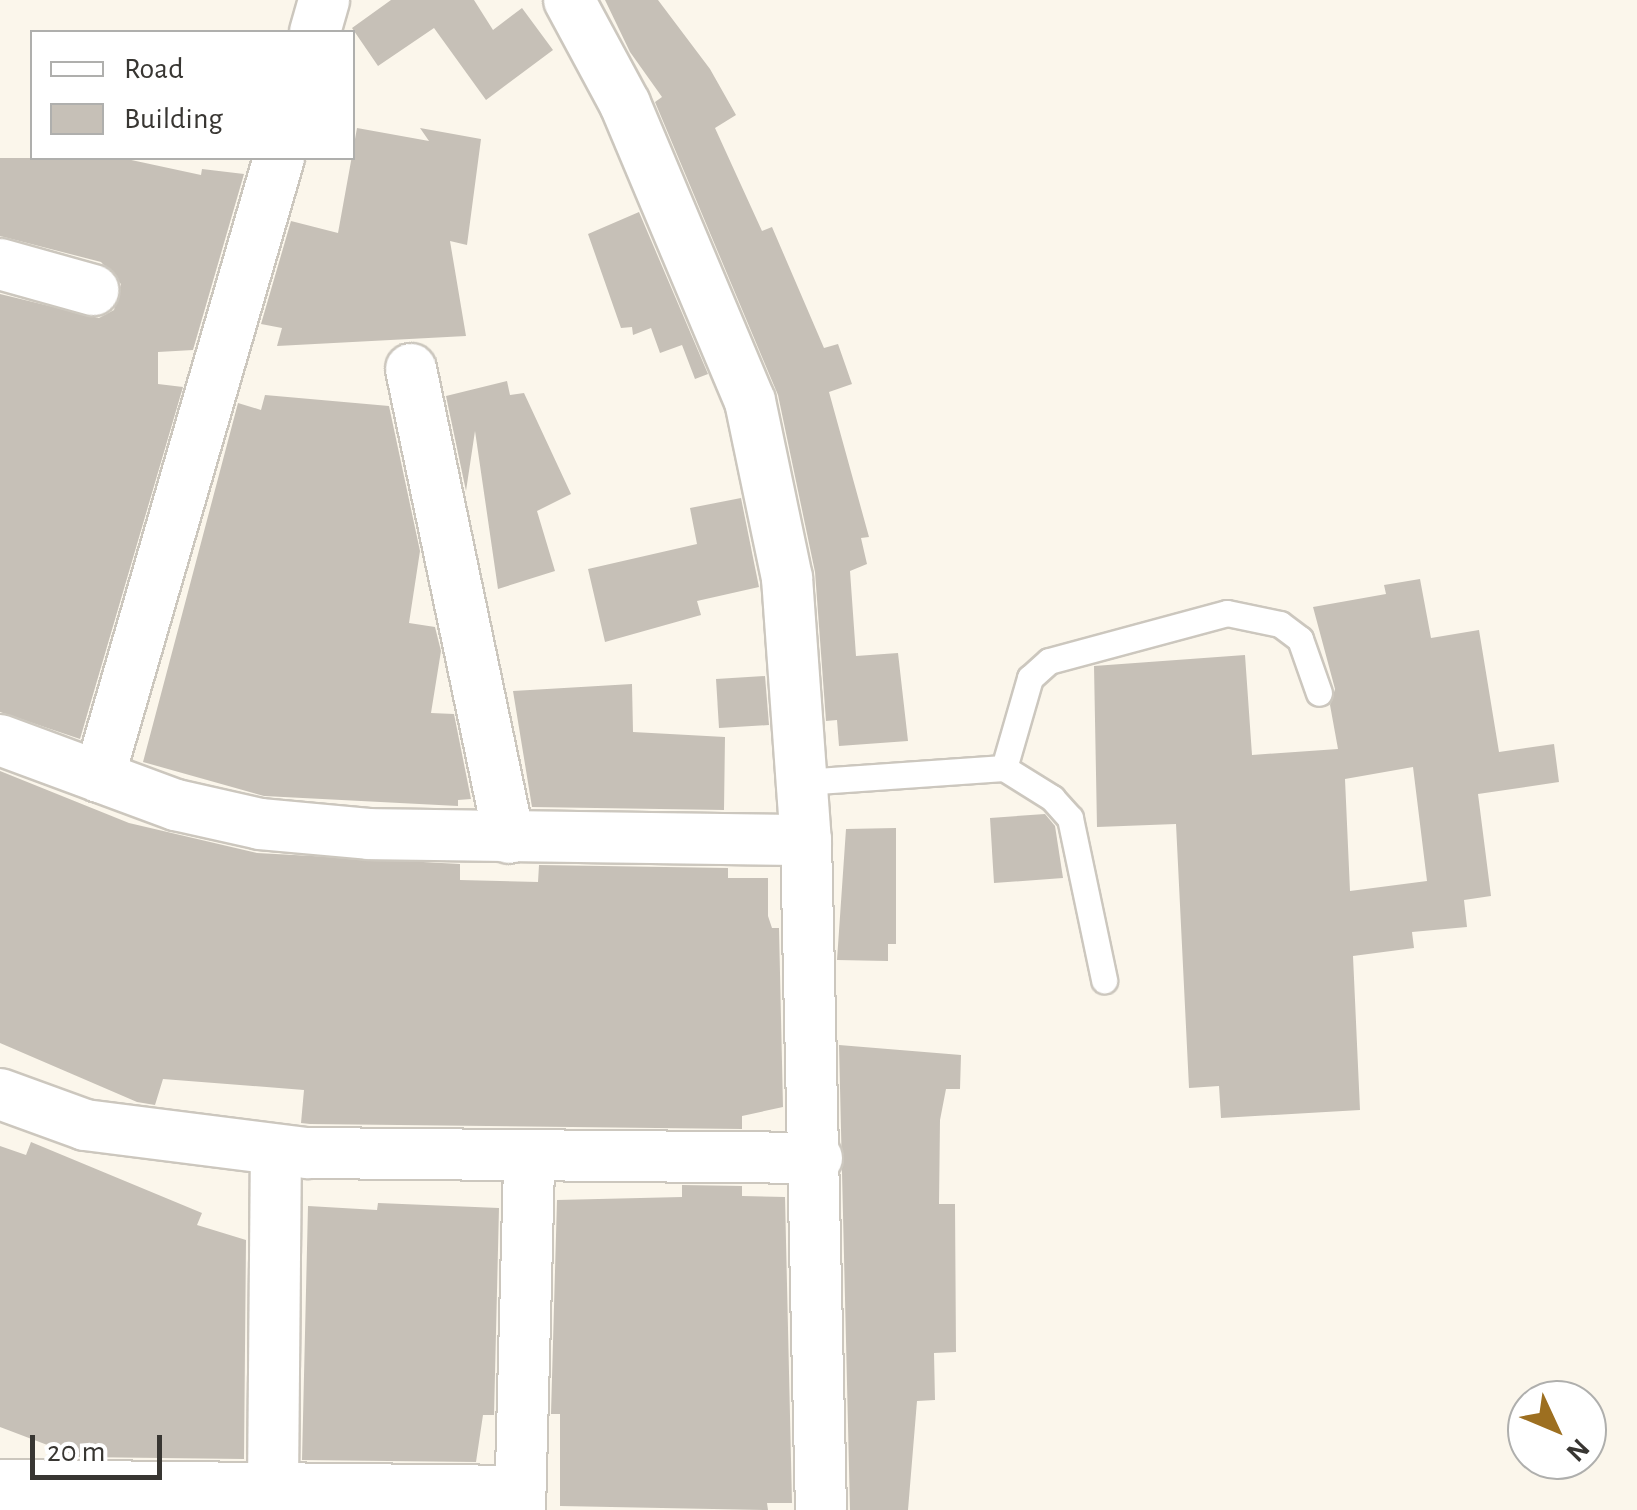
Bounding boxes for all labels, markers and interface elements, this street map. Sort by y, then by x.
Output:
legend [30,30,355,160]
text: Road [124,54,184,84]
text: Building [124,104,223,134]
north arrow [1507,1380,1607,1480]
scale bar [35,1415,168,1477]
text: N [1560,1433,1594,1466]
text: 20 m [47,1437,105,1467]

